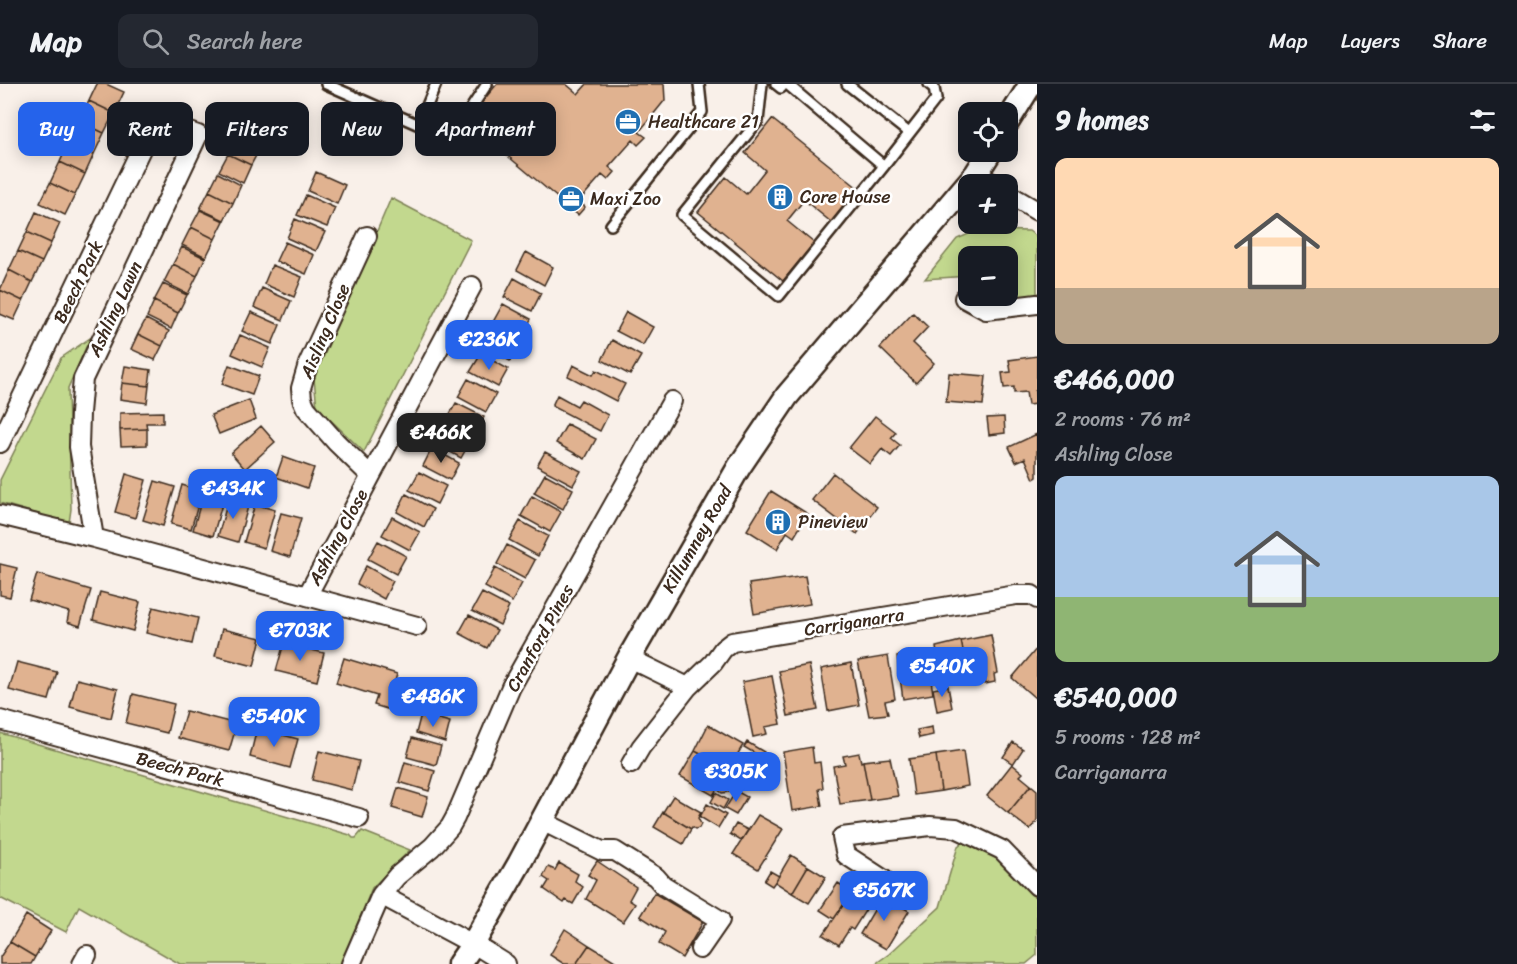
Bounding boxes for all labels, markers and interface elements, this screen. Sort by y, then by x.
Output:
search box [118,14,538,68]
text: Map [30,17,82,66]
text: Search here [187,22,303,61]
text: Map [1269,22,1308,60]
text: Layers [1341,22,1400,60]
text: Share [1433,22,1487,60]
icon: search [139,25,172,58]
text: 9 homes [1055,97,1149,143]
chip: Buy [18,102,95,156]
chip: Rent [107,102,193,156]
chip: Filters [205,102,309,156]
chip: New [321,102,403,156]
chip: Apartment [415,102,556,156]
map controls [958,102,1018,306]
button: locate [958,102,1018,162]
icon: filters [1466,104,1499,137]
place label: Healthcare 21 [648,106,759,138]
office icon: Healthcare 21 [613,107,643,137]
button: + [958,174,1018,234]
place label: Core House [800,181,891,213]
building icon: Core House [765,182,795,212]
place label: Maxi Zoo [590,183,661,215]
office icon: Maxi Zoo [556,184,586,214]
icon: home [1223,197,1331,305]
street label: Beech Park [44,234,112,329]
button: − [958,246,1018,306]
street label: Ashling Lawn [78,255,151,363]
street label: Aisling Close [290,278,359,384]
pin: €236K [447,320,531,371]
text: €236K [459,322,519,357]
text: €466,000 [1055,356,1174,402]
text: 2 rooms · 76 m² [1055,402,1191,437]
pin: €466K [399,413,483,464]
text: €466K [411,415,471,450]
text: Ashling Close [1055,437,1172,472]
pin: €434K [191,469,275,520]
text: €434K [202,471,264,506]
street label: Killumney Road [653,477,742,599]
street label: Ashling Close [299,483,377,592]
place label: Pineview [798,506,868,538]
building icon: Pineview [763,507,793,537]
icon: home [1223,515,1331,623]
street label: Cranford Pines [497,578,583,698]
street label: Carriganarra [802,598,907,646]
pin: €703K [258,611,342,662]
text: €703K [270,613,330,648]
pin: €540K [900,647,984,698]
text: €540K [911,649,973,684]
text: €540,000 [1055,674,1177,720]
pin: €486K [391,677,475,728]
text: €486K [402,679,464,714]
pin: €540K [232,697,316,748]
text: €540K [243,699,305,734]
text: 5 rooms · 128 m² [1055,720,1201,755]
street label: Beech Park [133,742,228,796]
pin: €305K [694,752,778,803]
text: €305K [705,754,767,789]
text: Carriganarra [1055,755,1167,790]
pin: €567K [842,871,926,922]
text: €567K [854,873,914,908]

